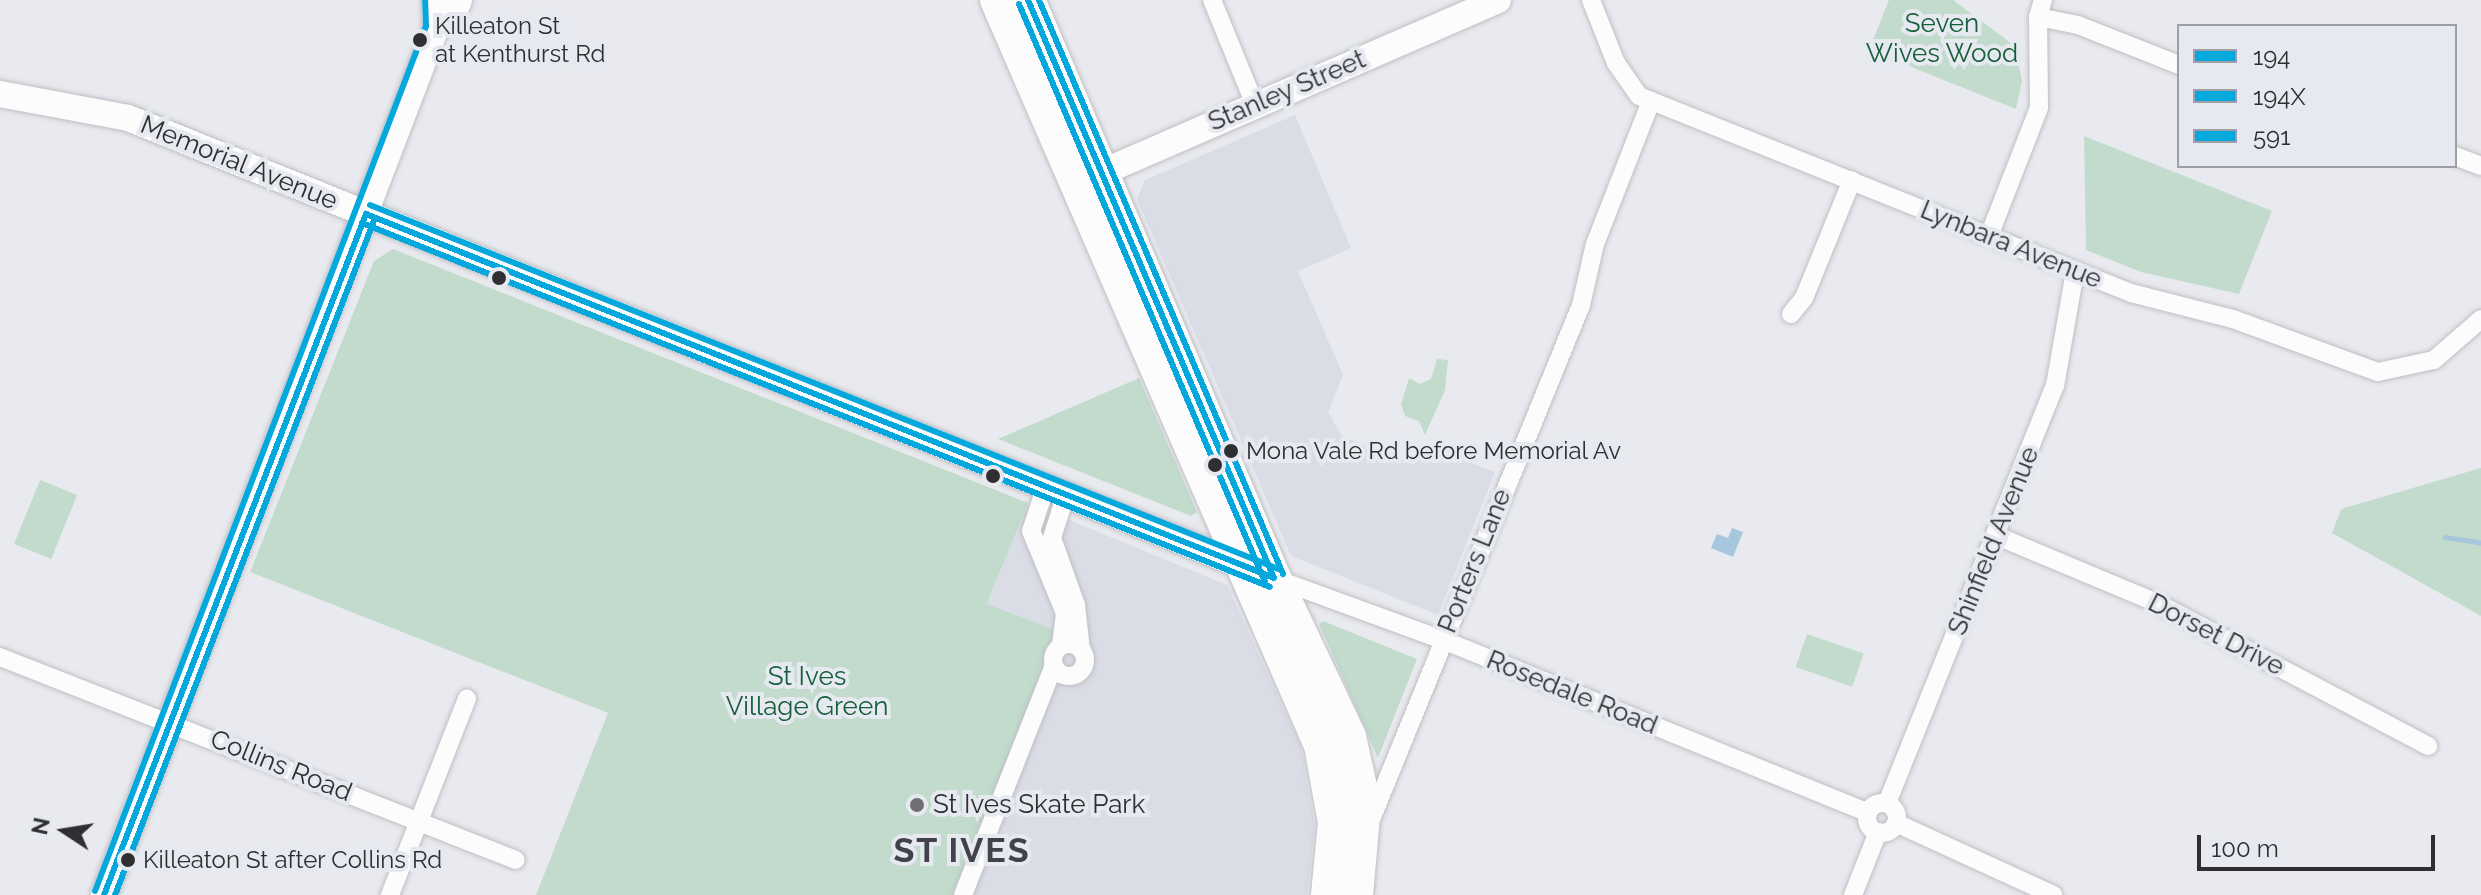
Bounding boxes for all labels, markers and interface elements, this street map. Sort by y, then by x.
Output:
park label: Seven Wives Wood [1865,8,2019,70]
place label: Killeaton St at Kenthurst Rd [435,12,605,68]
legend [2177,24,2457,168]
marker: Killeaton St at Kenthurst Rd [412,32,428,48]
text: 194 [2253,42,2290,71]
street label: Stanley Street [1203,44,1371,138]
text: 194X [2253,82,2306,111]
street label: Memorial Avenue [135,109,343,217]
text: 591 [2253,122,2290,151]
street label: Lynbara Avenue [1915,194,2107,296]
unlabelled marker [491,270,507,286]
place label: Mona Vale Rd before Memorial Av [1246,437,1623,465]
street label: Shinfield Avenue [1942,442,2046,640]
marker: Mona Vale Rd before Memorial Av [1223,443,1239,459]
unlabelled marker [1207,457,1223,473]
unlabelled marker [985,468,1001,484]
street label: Porters Lane [1432,485,1518,637]
street label: Dorset Drive [2143,587,2289,683]
street label: Rosedale Road [1482,645,1662,741]
park label: St Ives Village Green [726,661,888,722]
street label: Collins Road [206,723,356,809]
place label: St Ives Skate Park [933,789,1145,821]
north arrow [24,791,104,871]
marker: St Ives Skate Park [908,796,926,814]
text: N [26,815,55,837]
scale bar [2201,819,2439,869]
district label: ST IVES [893,831,1031,871]
text: 100 m [2211,834,2279,863]
place label: Killeaton St after Collins Rd [143,846,443,874]
marker: Killeaton St after Collins Rd [120,852,136,868]

